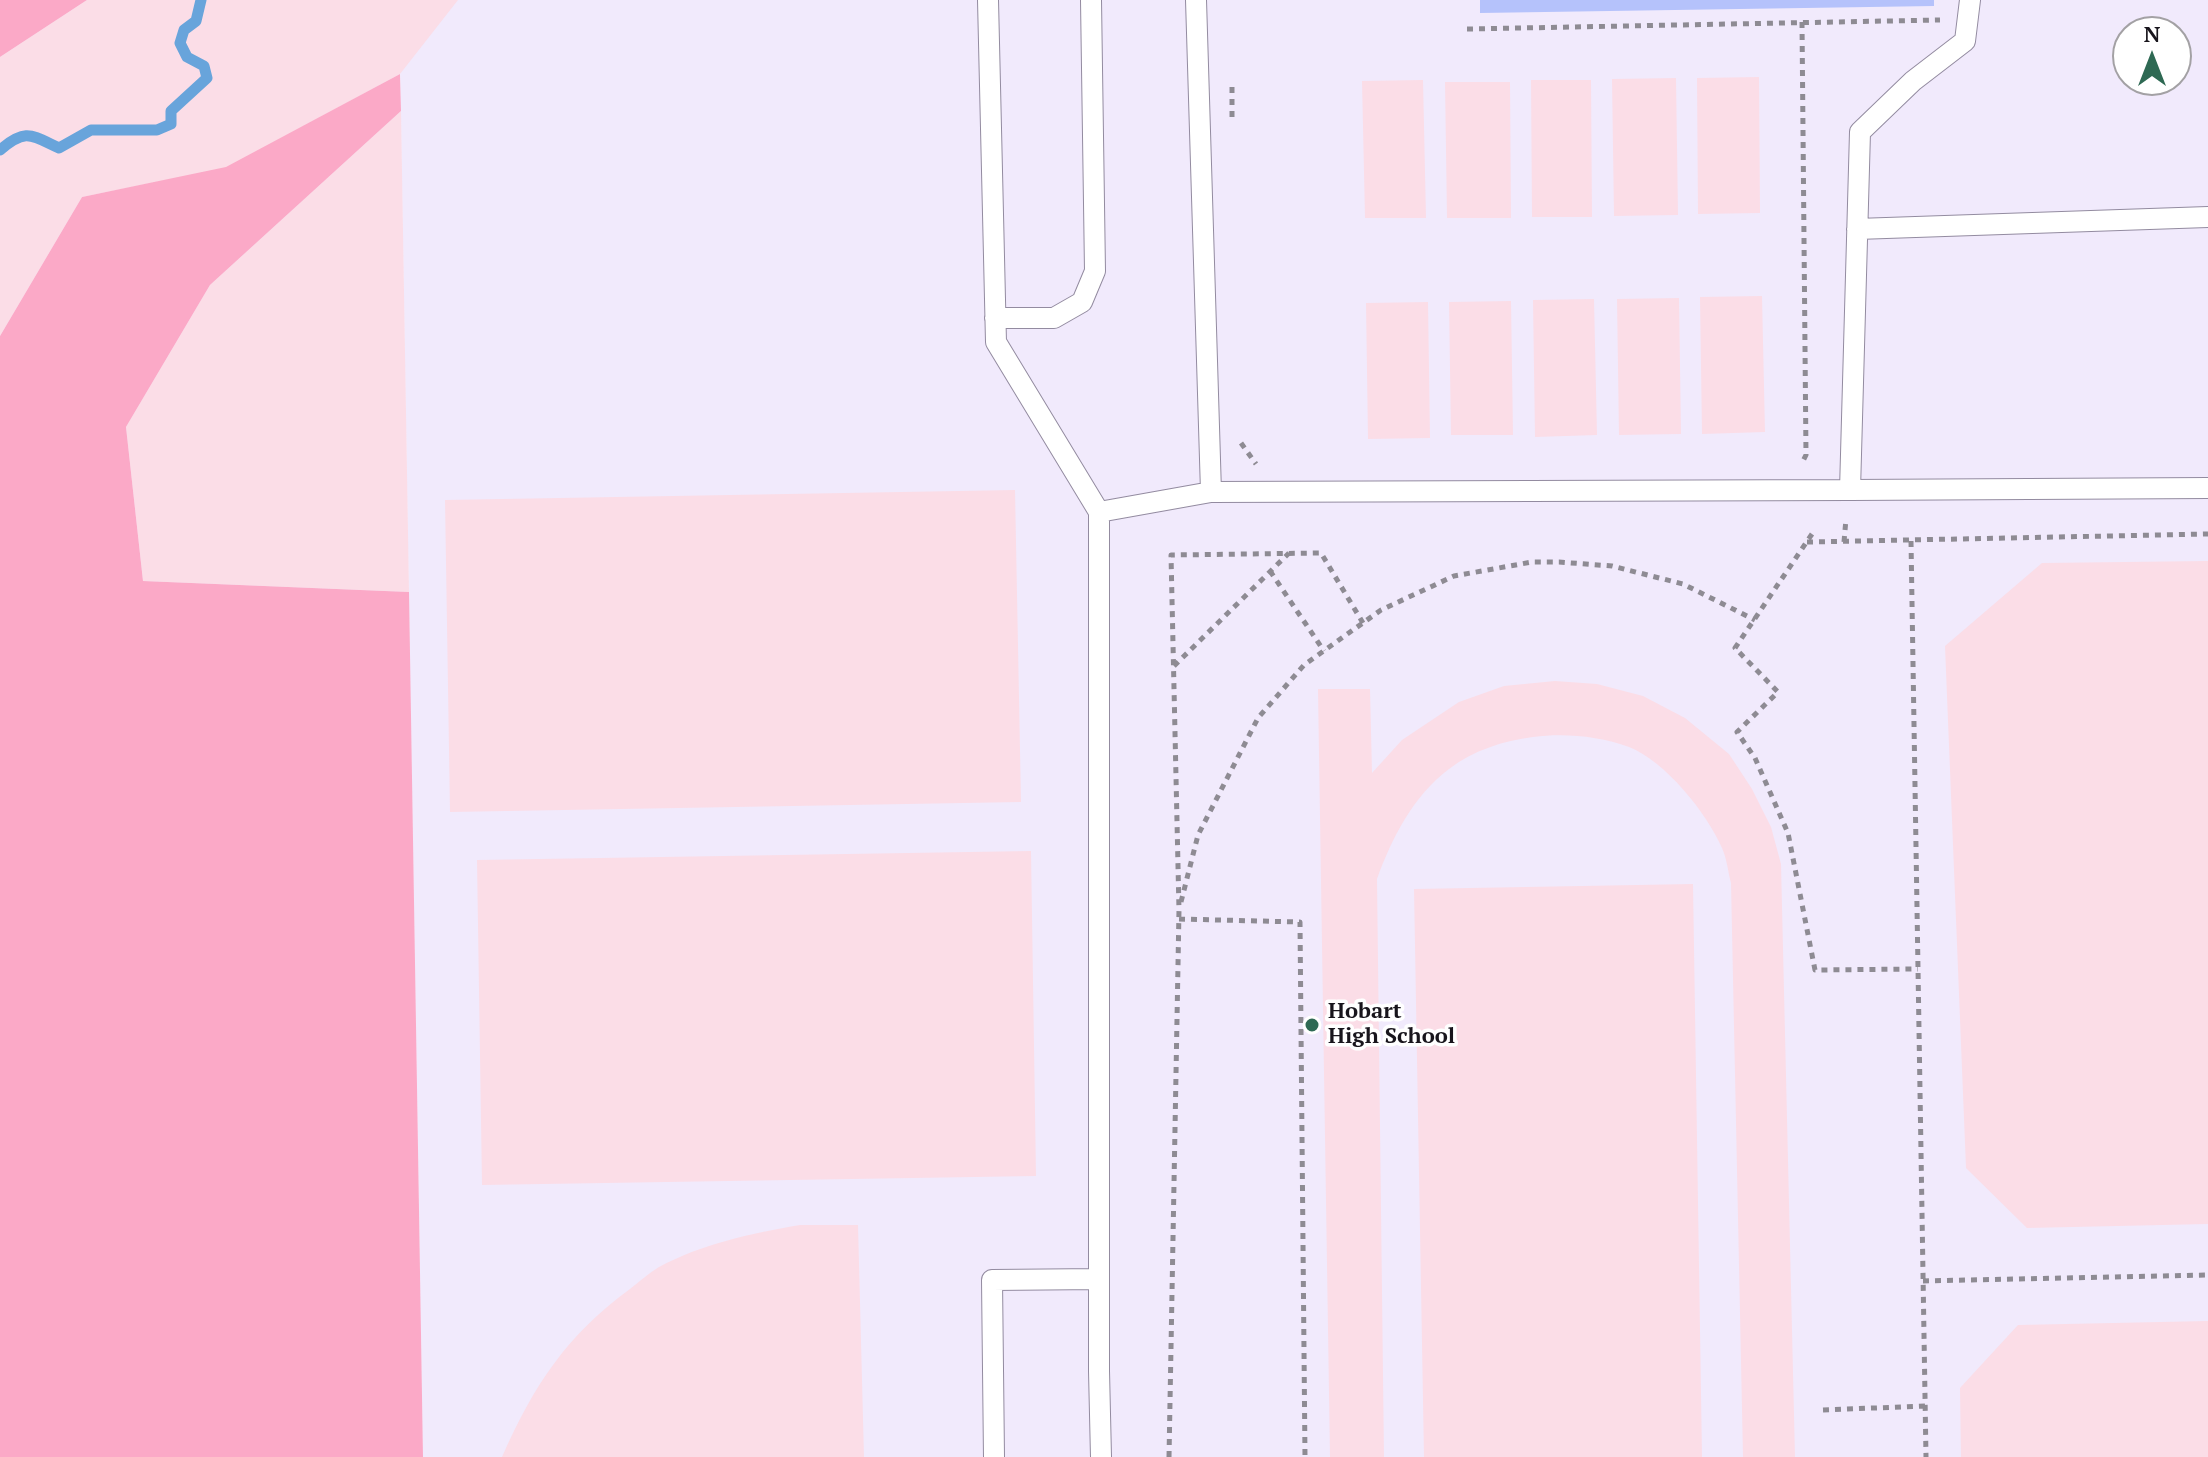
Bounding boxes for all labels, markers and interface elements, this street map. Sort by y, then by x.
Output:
north arrow [2112,16,2192,96]
text: N [2144,19,2160,48]
place label: Hobart High School [1328,999,1455,1050]
marker: Hobart High School [1303,1016,1321,1034]

